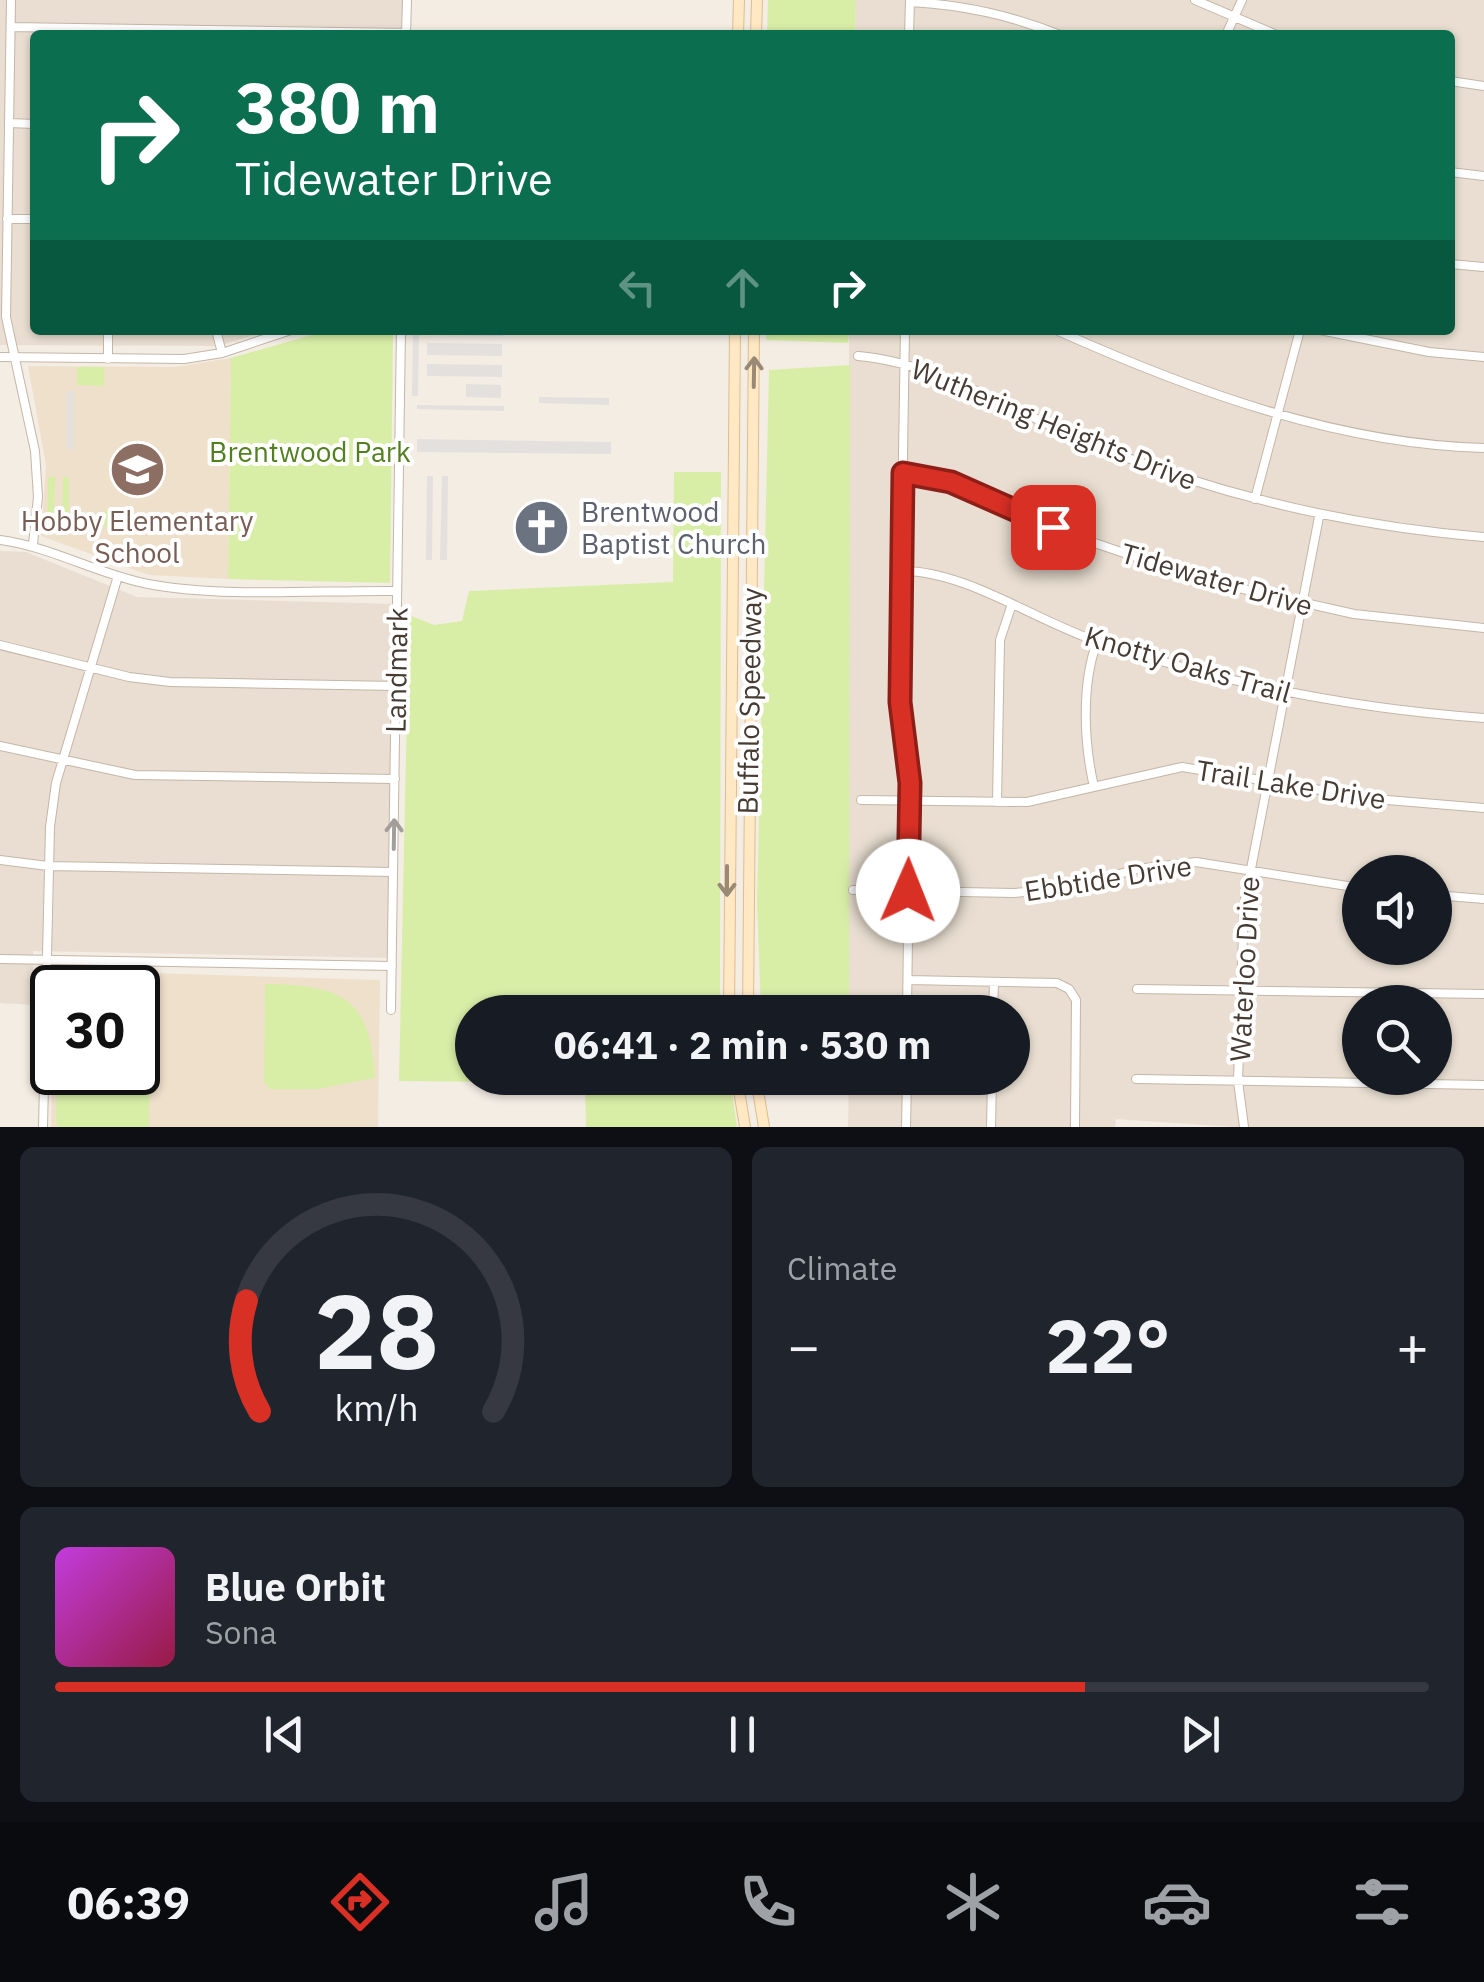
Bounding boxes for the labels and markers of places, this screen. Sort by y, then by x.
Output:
school or university icon: Hobby Elementary School [107,439,167,499]
pin [1011,485,1096,570]
place label: Brentwood Baptist Church [581,493,766,562]
church icon: Brentwood Baptist Church [512,497,572,557]
place label: Hobby Elementary School [21,502,253,571]

